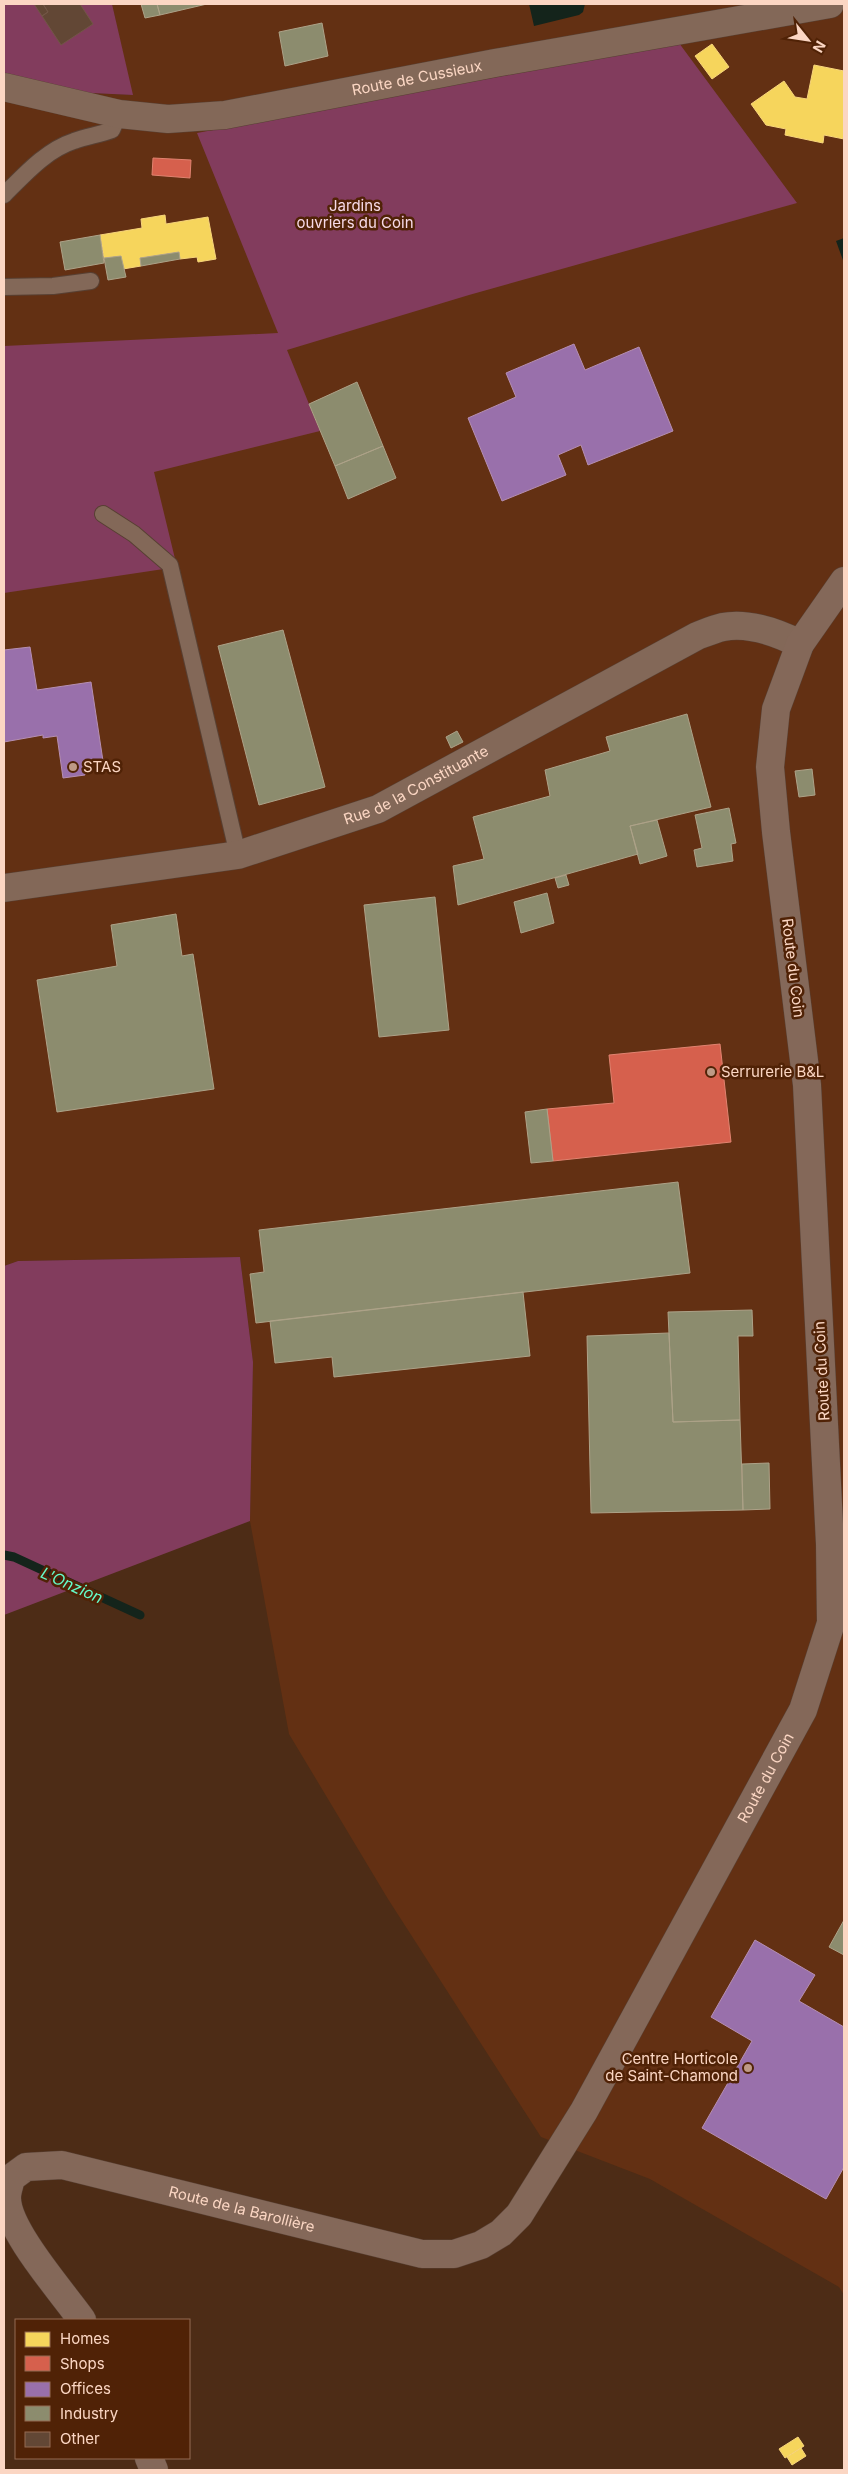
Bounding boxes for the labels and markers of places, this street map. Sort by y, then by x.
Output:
place label: STAS [83,757,121,776]
marker: STAS [67,761,79,773]
place label: Serrurerie B&L [721,1062,824,1081]
marker: Serrurerie B&L [705,1066,717,1078]
place label: Centre Horticole de Saint-Chamond [605,2049,738,2085]
marker: Centre Horticole de Saint-Chamond [742,2062,754,2074]

